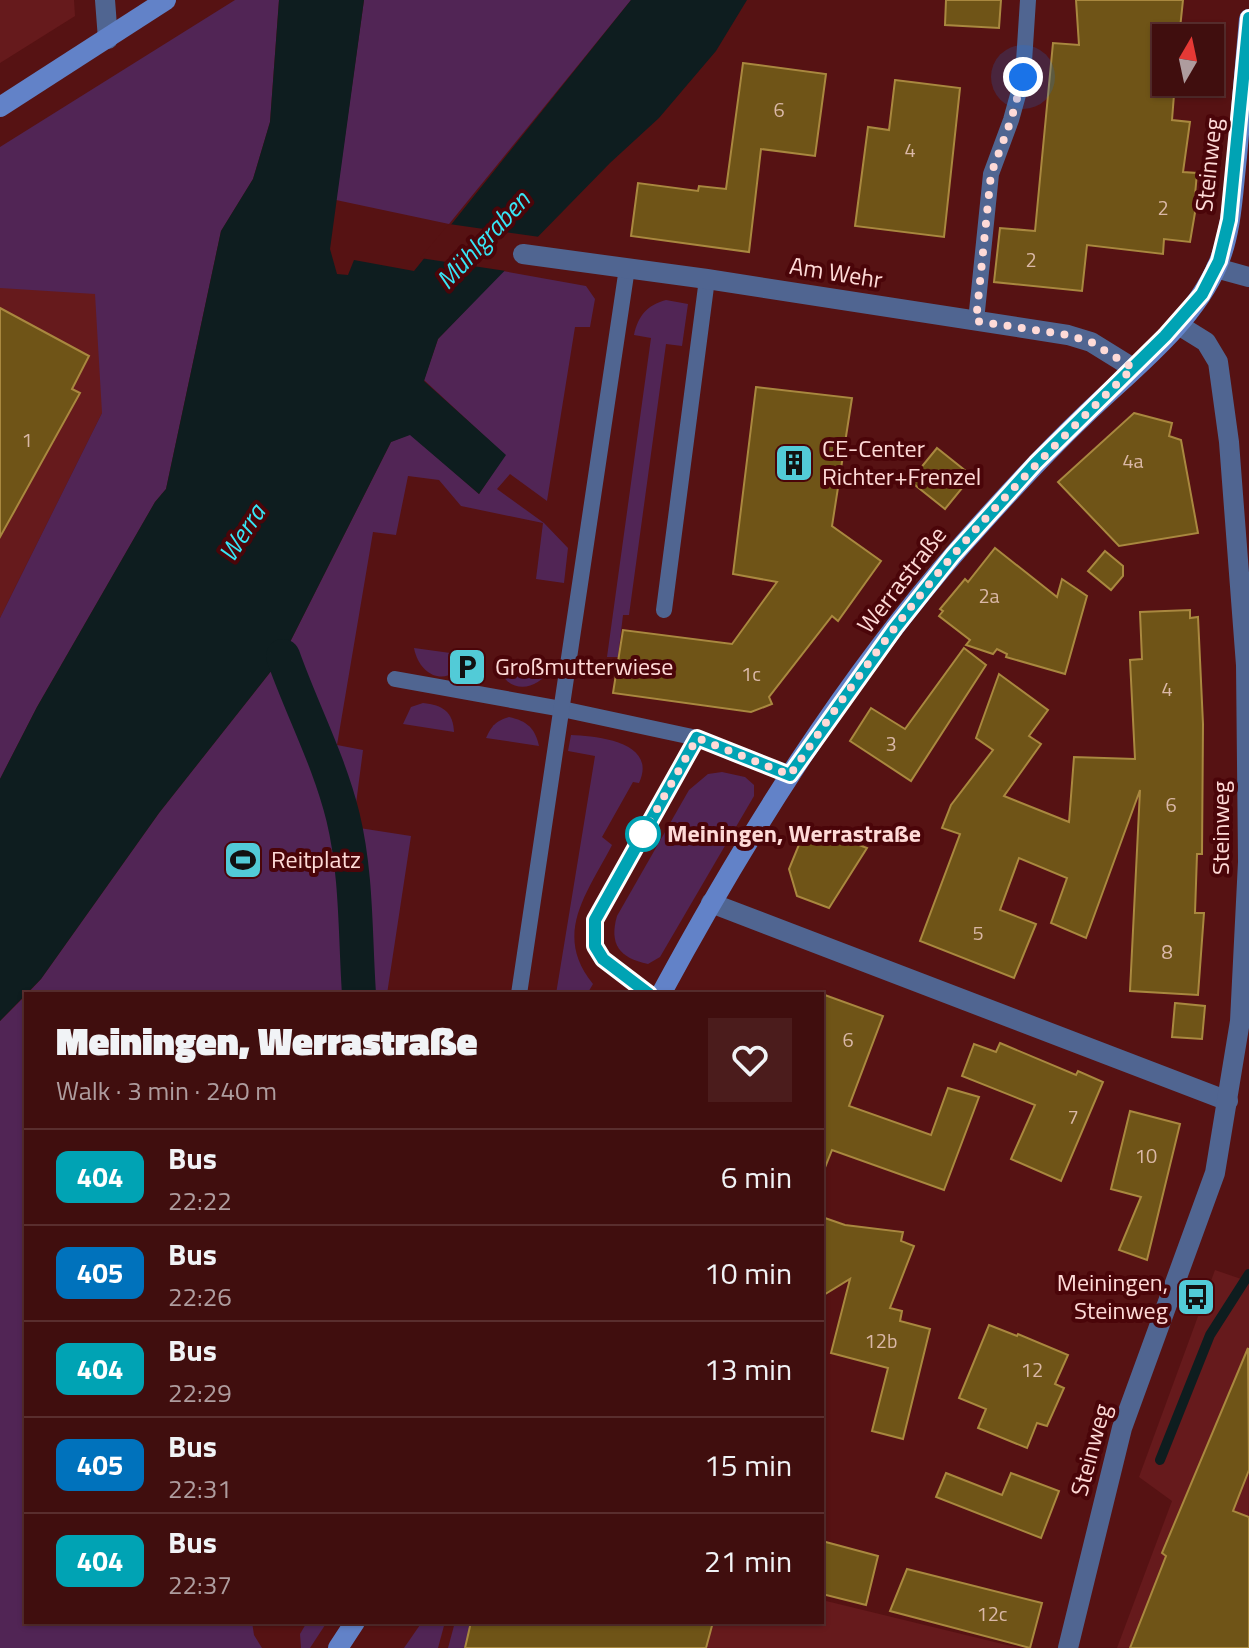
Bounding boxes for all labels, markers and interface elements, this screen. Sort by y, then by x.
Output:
north arrow [1152,24,1224,96]
map controls [1152,24,1224,96]
your location [1003,57,1043,97]
house number: 6 [773,94,785,125]
street label: Steinweg [1185,116,1231,214]
house number: 4 [904,134,916,165]
water label: Mühlgraben [427,181,539,298]
house number: 2 [1157,192,1169,223]
house number: 2 [1025,244,1037,275]
street label: Am Wehr [787,247,885,297]
house number: 1 [21,424,33,455]
place label: CE-Center Richter+Frenzel [822,430,981,494]
building icon: CE-Center Richter+Frenzel [773,442,815,484]
house number: 4a [1122,445,1144,476]
water label: Werra [208,494,276,569]
street label: Werrastraße [848,518,955,641]
house number: 2a [978,580,1000,611]
parking icon: Großmutterwiese [446,646,488,688]
place label: Großmutterwiese [495,648,673,684]
house number: 1c [741,658,761,689]
house number: 4 [1161,673,1173,704]
house number: 3 [885,728,897,759]
street label: Steinweg [1202,781,1238,875]
house number: 6 [1165,789,1177,820]
place label: Meiningen, Werrastraße [667,815,921,851]
marker: Meiningen, Werrastraße [626,817,660,851]
sports icon: Reitplatz [222,839,264,881]
place label: Reitplatz [271,841,361,877]
house number: 5 [972,917,984,948]
house number: 8 [1161,936,1173,967]
text: Meiningen, Werrastraße [56,1012,477,1070]
button: heart [708,1018,792,1102]
house number: 6 [842,1024,854,1055]
text: Walk · 3 min · 240 m [56,1071,277,1110]
house number: 7 [1067,1101,1079,1132]
text: Bus [168,1135,217,1181]
house number: 10 [1135,1140,1157,1171]
text: 6 min [721,1154,792,1200]
text: 404 [76,1155,124,1198]
text: 22:22 [168,1181,232,1220]
text: Bus [168,1231,217,1277]
text: 10 min [704,1250,792,1296]
text: 405 [76,1251,124,1294]
place label: Meiningen, Steinweg [1057,1264,1168,1328]
bus stop icon: Meiningen, Steinweg [1175,1276,1217,1318]
text: 22:26 [168,1277,232,1316]
house number: 12b [865,1325,897,1356]
text: Bus [168,1327,217,1373]
text: 13 min [704,1346,792,1392]
text: 404 [76,1347,124,1390]
house number: 12 [1021,1354,1043,1385]
text: 22:29 [168,1373,232,1412]
street label: Steinweg [1060,1400,1120,1500]
text: Bus [168,1423,217,1469]
text: 15 min [704,1442,792,1488]
text: 405 [76,1443,124,1486]
text: 22:31 [168,1469,232,1508]
text: Bus [168,1519,217,1565]
text: 21 min [704,1538,792,1584]
text: 404 [76,1539,124,1582]
text: 22:37 [168,1565,232,1604]
house number: 12c [976,1598,1008,1629]

